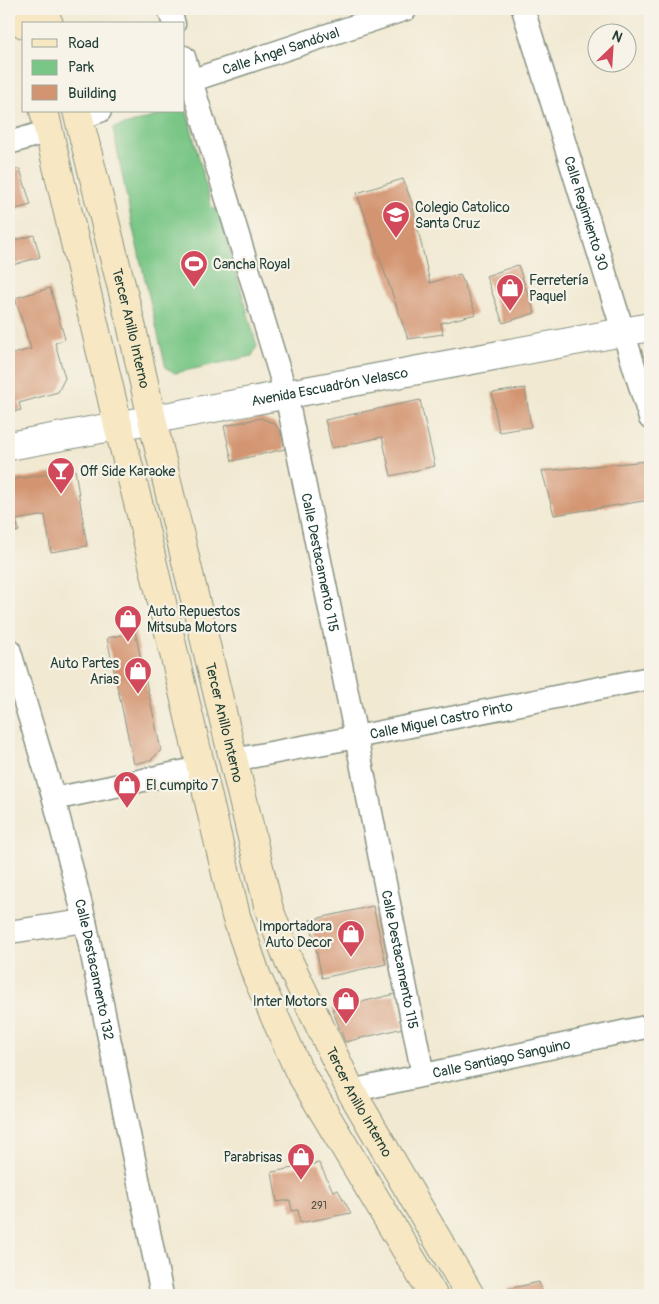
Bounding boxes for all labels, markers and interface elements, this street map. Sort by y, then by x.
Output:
legend [22,22,185,112]
north arrow [586,22,636,72]
street label: Calle Ángel Sandóval [220,23,342,78]
text: N [609,27,625,46]
text: Road [68,34,99,53]
text: Park [68,58,95,77]
text: Building [68,84,116,103]
street label: Calle Regimiento 30 [561,154,612,273]
place label: Colegio Catolico Santa Cruz [415,199,510,232]
school or university icon: Colegio Catolico Santa Cruz [381,200,411,239]
sports icon: Cancha Royal [179,249,209,288]
place label: Cancha Royal [213,256,290,273]
street label: Tercer Anillo Interno [109,267,154,390]
place label: Ferretería Paquel [529,272,589,305]
shop icon: Ferretería Paquel [495,273,525,312]
street label: Avenida Escuadrón Velasco [250,364,410,409]
bar icon: Off Side Karaoke [46,456,76,495]
place label: Off Side Karaoke [80,463,175,480]
street label: Calle Destacamento 115 [298,492,343,633]
place label: Auto Repuestos Mitsuba Motors [147,603,241,636]
shop icon: Auto Repuestos Mitsuba Motors [113,604,143,643]
place label: Auto Partes Arias [50,655,120,688]
shop icon: Auto Partes Arias [123,656,153,695]
street label: Tercer Anillo Interno [202,661,247,785]
street label: Calle Miguel Castro Pinto [368,697,514,743]
shop icon: El cumpito 7 [112,770,142,809]
place label: El cumpito 7 [146,777,219,794]
street label: Calle Destacamento 115 [378,889,422,1030]
street label: Calle Destacamento 132 [71,897,118,1042]
place label: Importadora Auto Decor [259,918,332,951]
shop icon: Importadora Auto Decor [336,919,366,958]
shop icon: Inter Motors [331,986,361,1025]
place label: Inter Motors [253,993,328,1010]
street label: Calle Santiago Sanguino [431,1035,572,1082]
street label: Tercer Anillo Interno [323,1044,396,1160]
shop icon: Parabrisas [286,1142,316,1181]
place label: Parabrisas [223,1149,283,1166]
house number: 291 [311,1199,327,1212]

